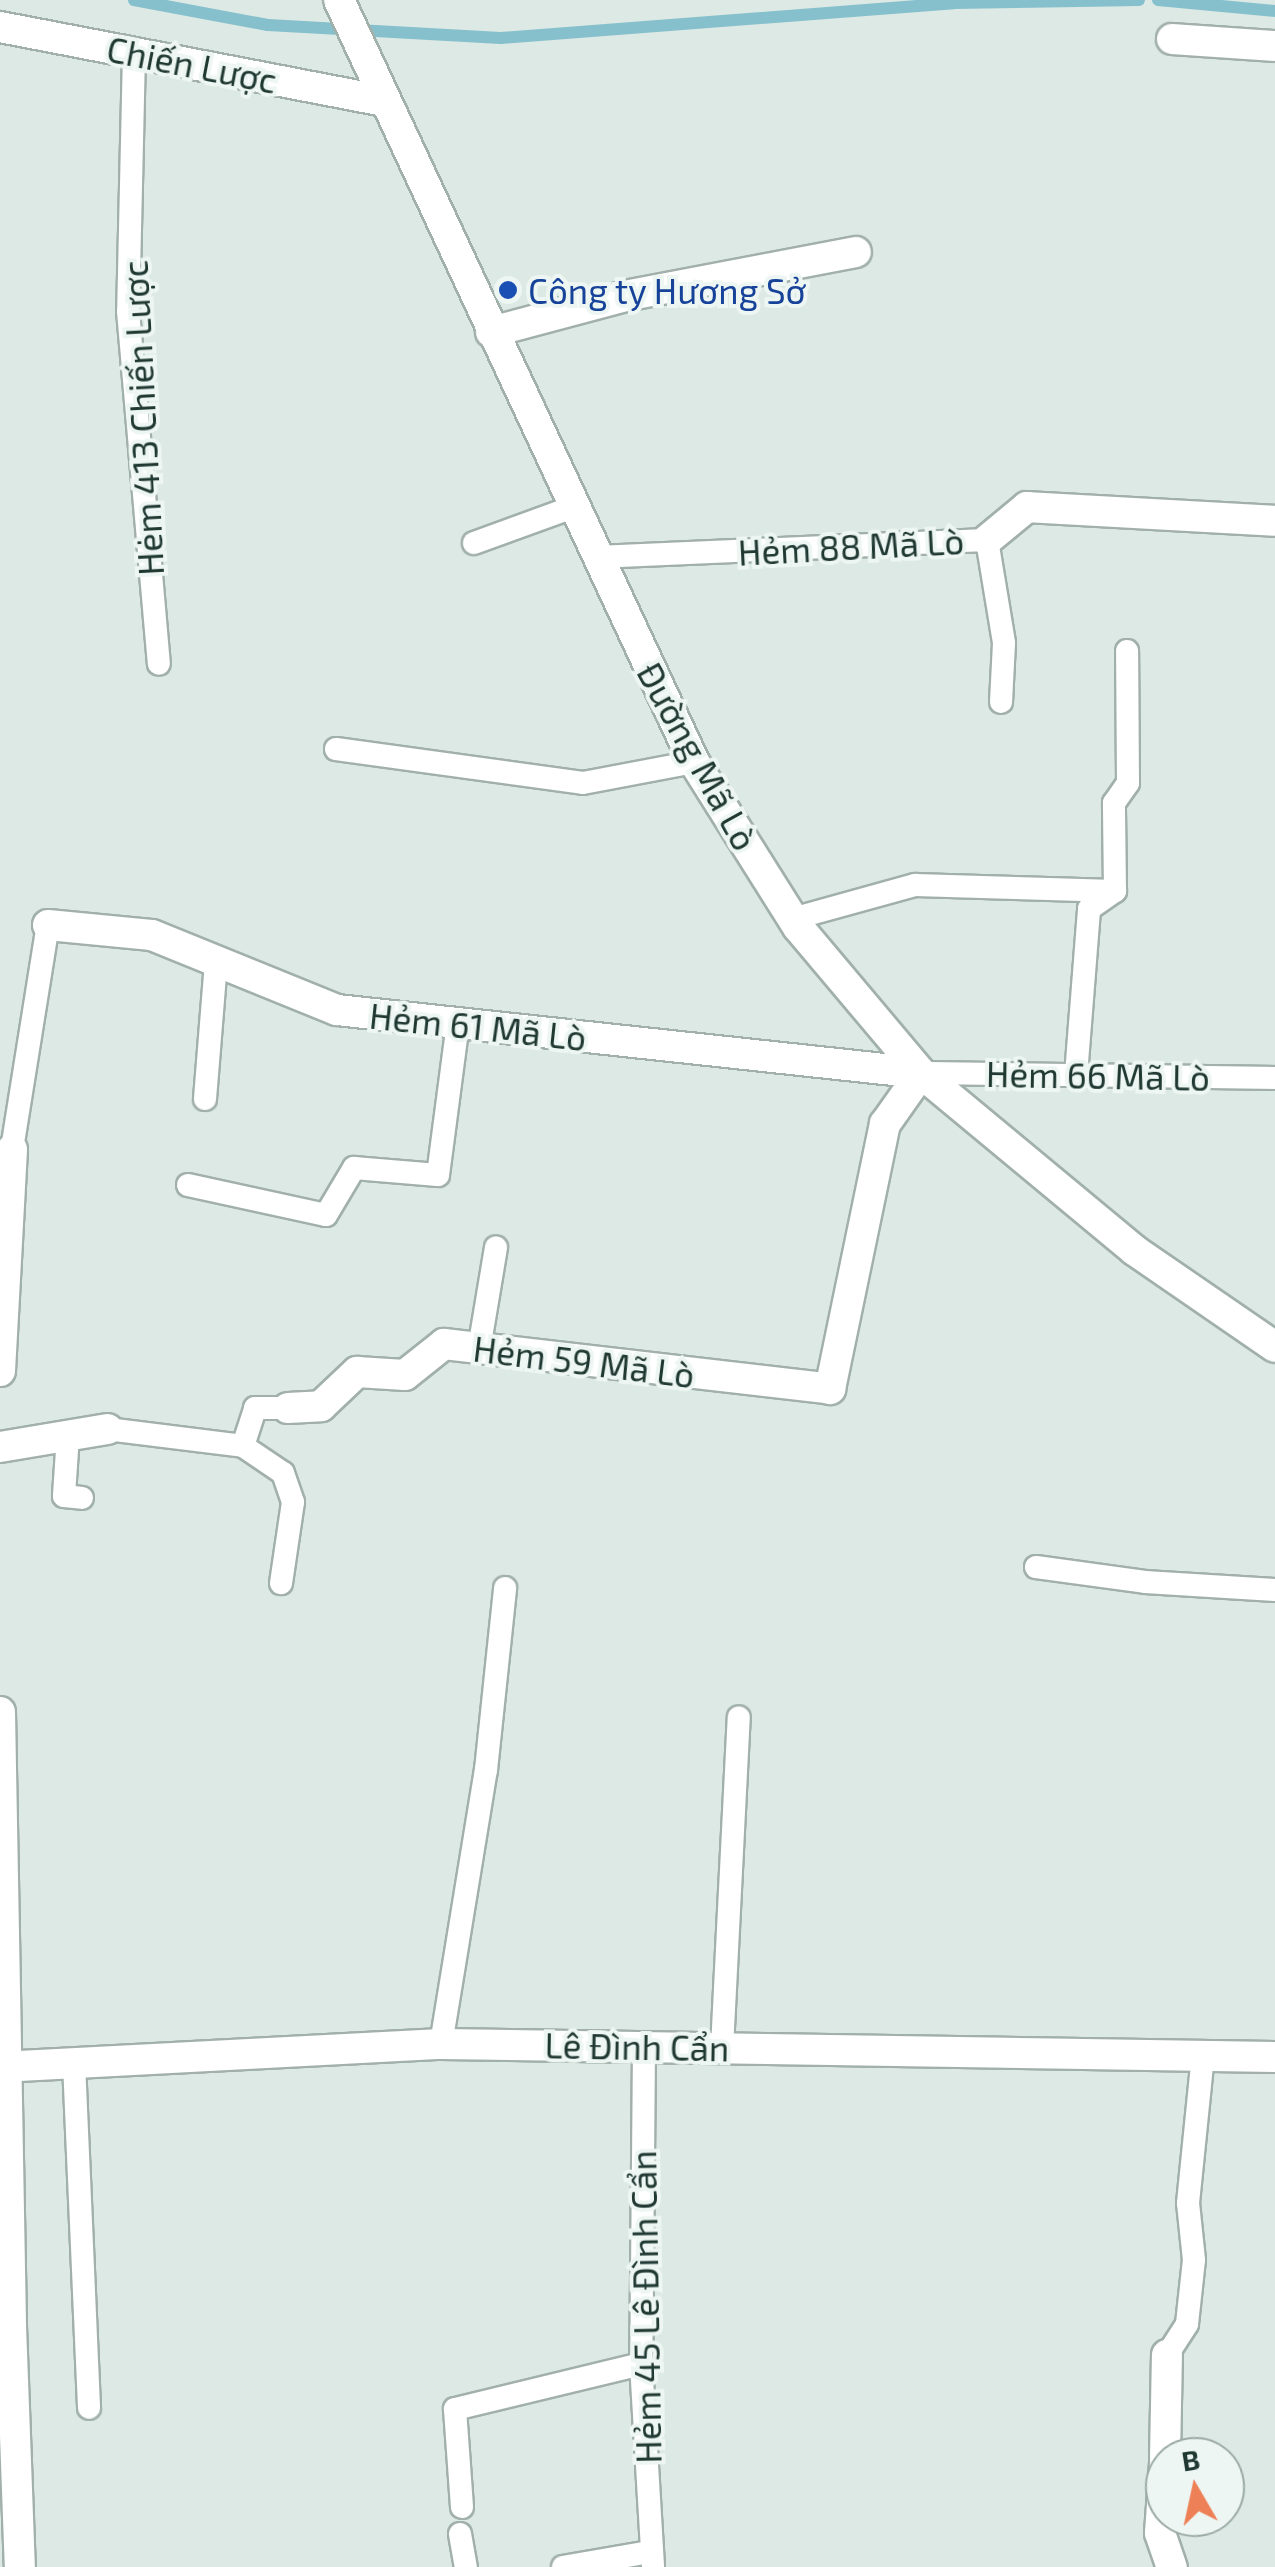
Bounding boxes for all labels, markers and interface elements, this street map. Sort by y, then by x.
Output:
street label: Chiến Lược [103,27,281,101]
street label: Hėm 413 Chiến Lược [113,259,171,577]
place label: Công ty Hương Sở [528,269,807,311]
marker: Công ty Hương Sở [497,279,519,301]
street label: Hẻm 88 Mã Lò [737,519,965,573]
street label: Đường Mã Lò [629,655,767,857]
street label: Hẻm 61 Mã Lò [367,994,589,1058]
street label: Hẻm 66 Mã Lò [986,1052,1210,1098]
street label: Hẻm 59 Mã Lò [471,1327,697,1395]
street label: Lê Đình Cẩn [544,2023,730,2069]
street label: Hẻm 45 Lê Đình Cẩn [621,2150,669,2464]
north arrow [1145,2437,1245,2537]
text: B [1179,2441,1202,2478]

